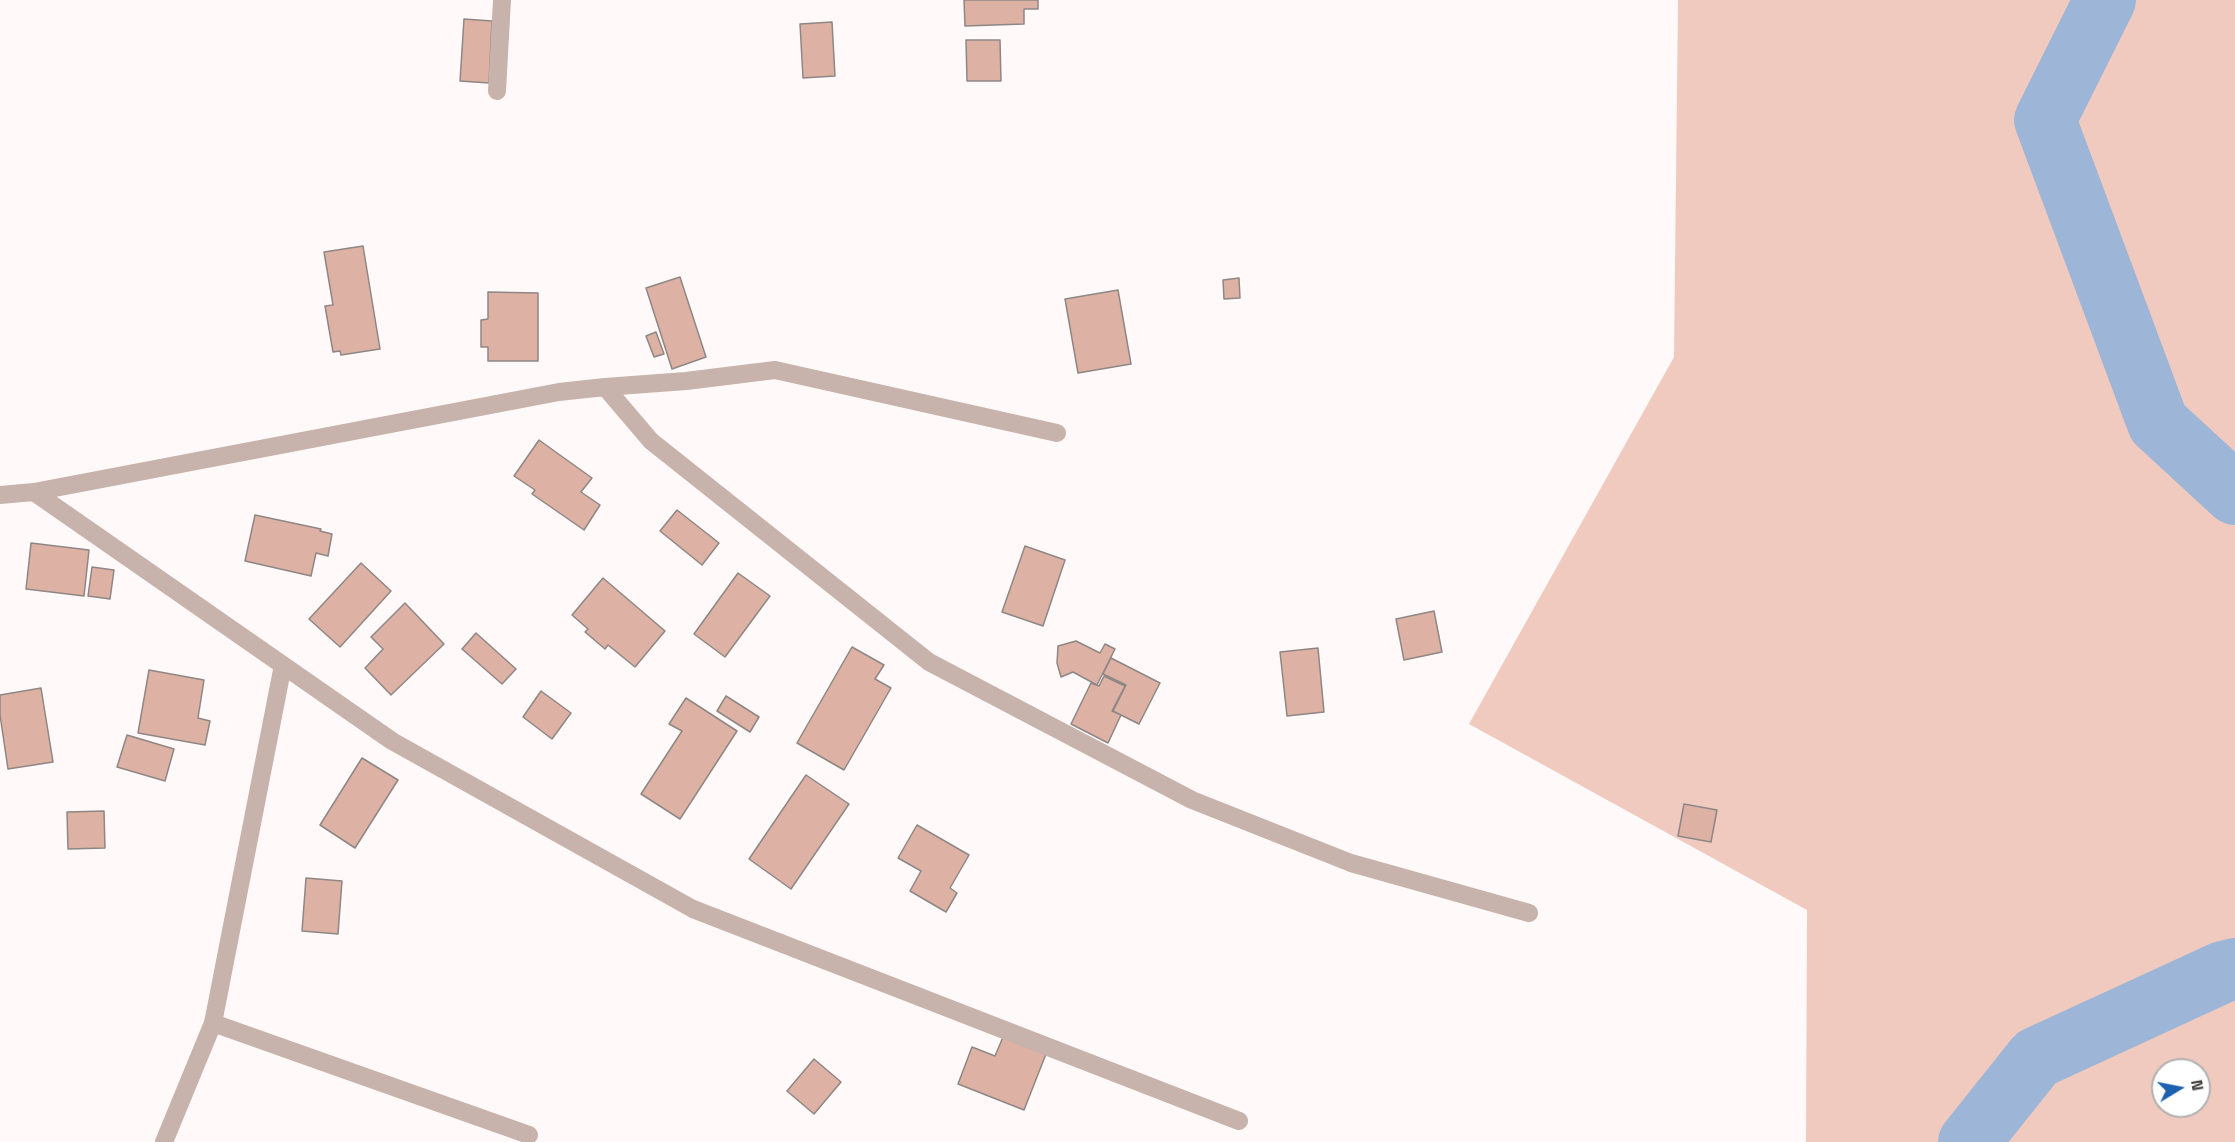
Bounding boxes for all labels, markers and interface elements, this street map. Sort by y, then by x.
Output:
north arrow [2151,1058,2211,1118]
text: N [2186,1078,2209,1092]

